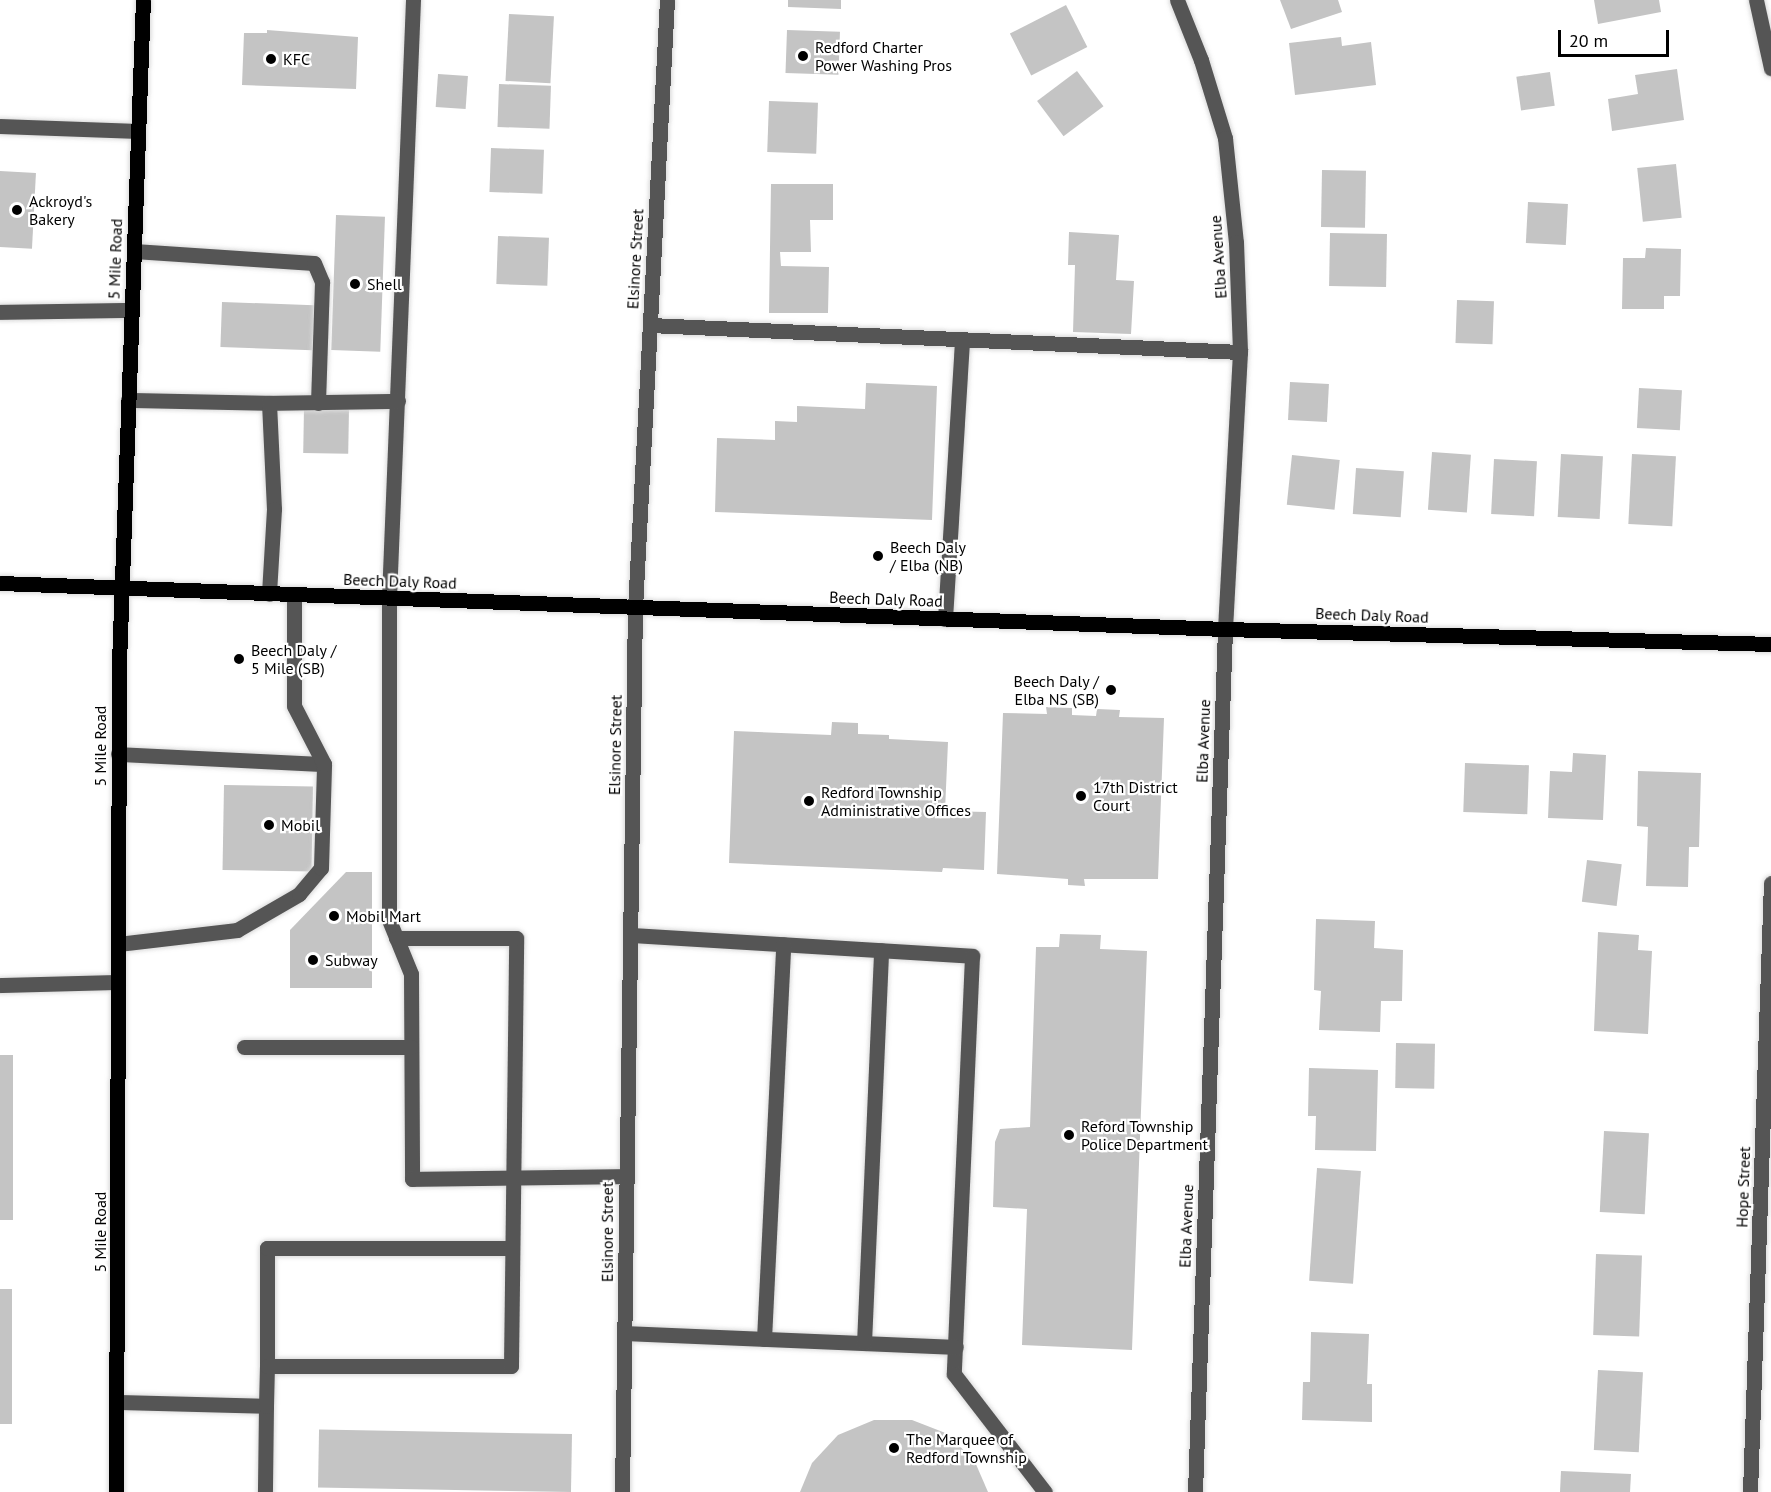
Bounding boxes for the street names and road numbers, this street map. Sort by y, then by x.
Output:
street label: Elsinore Street [623,208,647,310]
street label: Elba Avenue [1205,214,1231,300]
street label: 5 Mile Road [104,218,126,300]
street label: Beech Daly Road [343,569,457,593]
street label: Beech Daly Road [829,587,943,611]
street label: Beech Daly Road [1315,603,1429,627]
street label: Elsinore Street [605,695,625,795]
street label: Elba Avenue [1192,699,1214,783]
street label: 5 Mile Road [90,706,110,786]
street label: Hope Street [1732,1146,1754,1228]
street label: Elsinore Street [597,1182,617,1282]
street label: Elba Avenue [1175,1184,1197,1268]
street label: 5 Mile Road [90,1192,110,1272]

